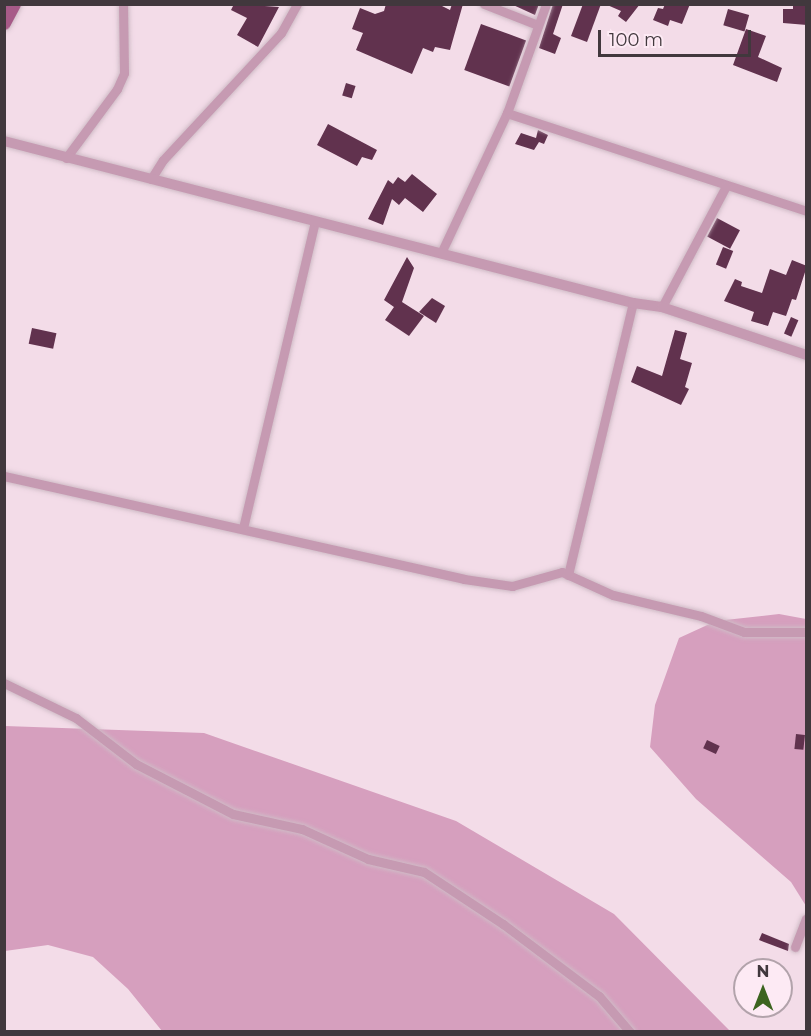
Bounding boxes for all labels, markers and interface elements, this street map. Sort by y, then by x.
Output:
scale bar [601,18,754,56]
text: 100 m [609,29,663,51]
north arrow [733,958,793,1018]
text: N [757,962,769,981]

